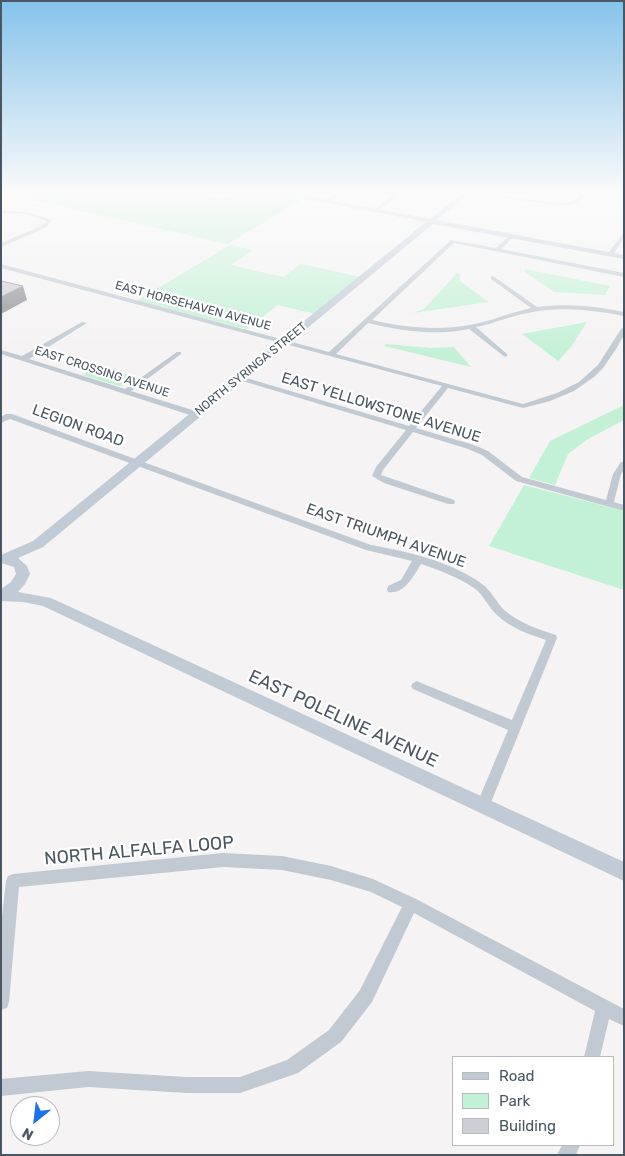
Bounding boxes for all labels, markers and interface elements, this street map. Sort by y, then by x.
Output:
street label: EAST HORSEHAVEN AVENUE [113,278,273,334]
street label: NORTH SYRINGA STREET [192,319,310,419]
street label: EAST CROSSING AVENUE [33,343,171,401]
street label: EAST YELLOWSTONE AVENUE [279,369,483,447]
street label: LEGION ROAD [30,401,126,451]
street label: EAST TRIUMPH AVENUE [304,500,468,572]
street label: EAST POLELINE AVENUE [245,666,441,772]
street label: NORTH ALFALFA LOOP [43,832,235,870]
legend [452,1056,615,1146]
text: Road [499,1067,535,1085]
text: Park [499,1092,530,1110]
north arrow [10,1096,60,1146]
text: Building [499,1117,556,1135]
text: N [19,1124,37,1144]

